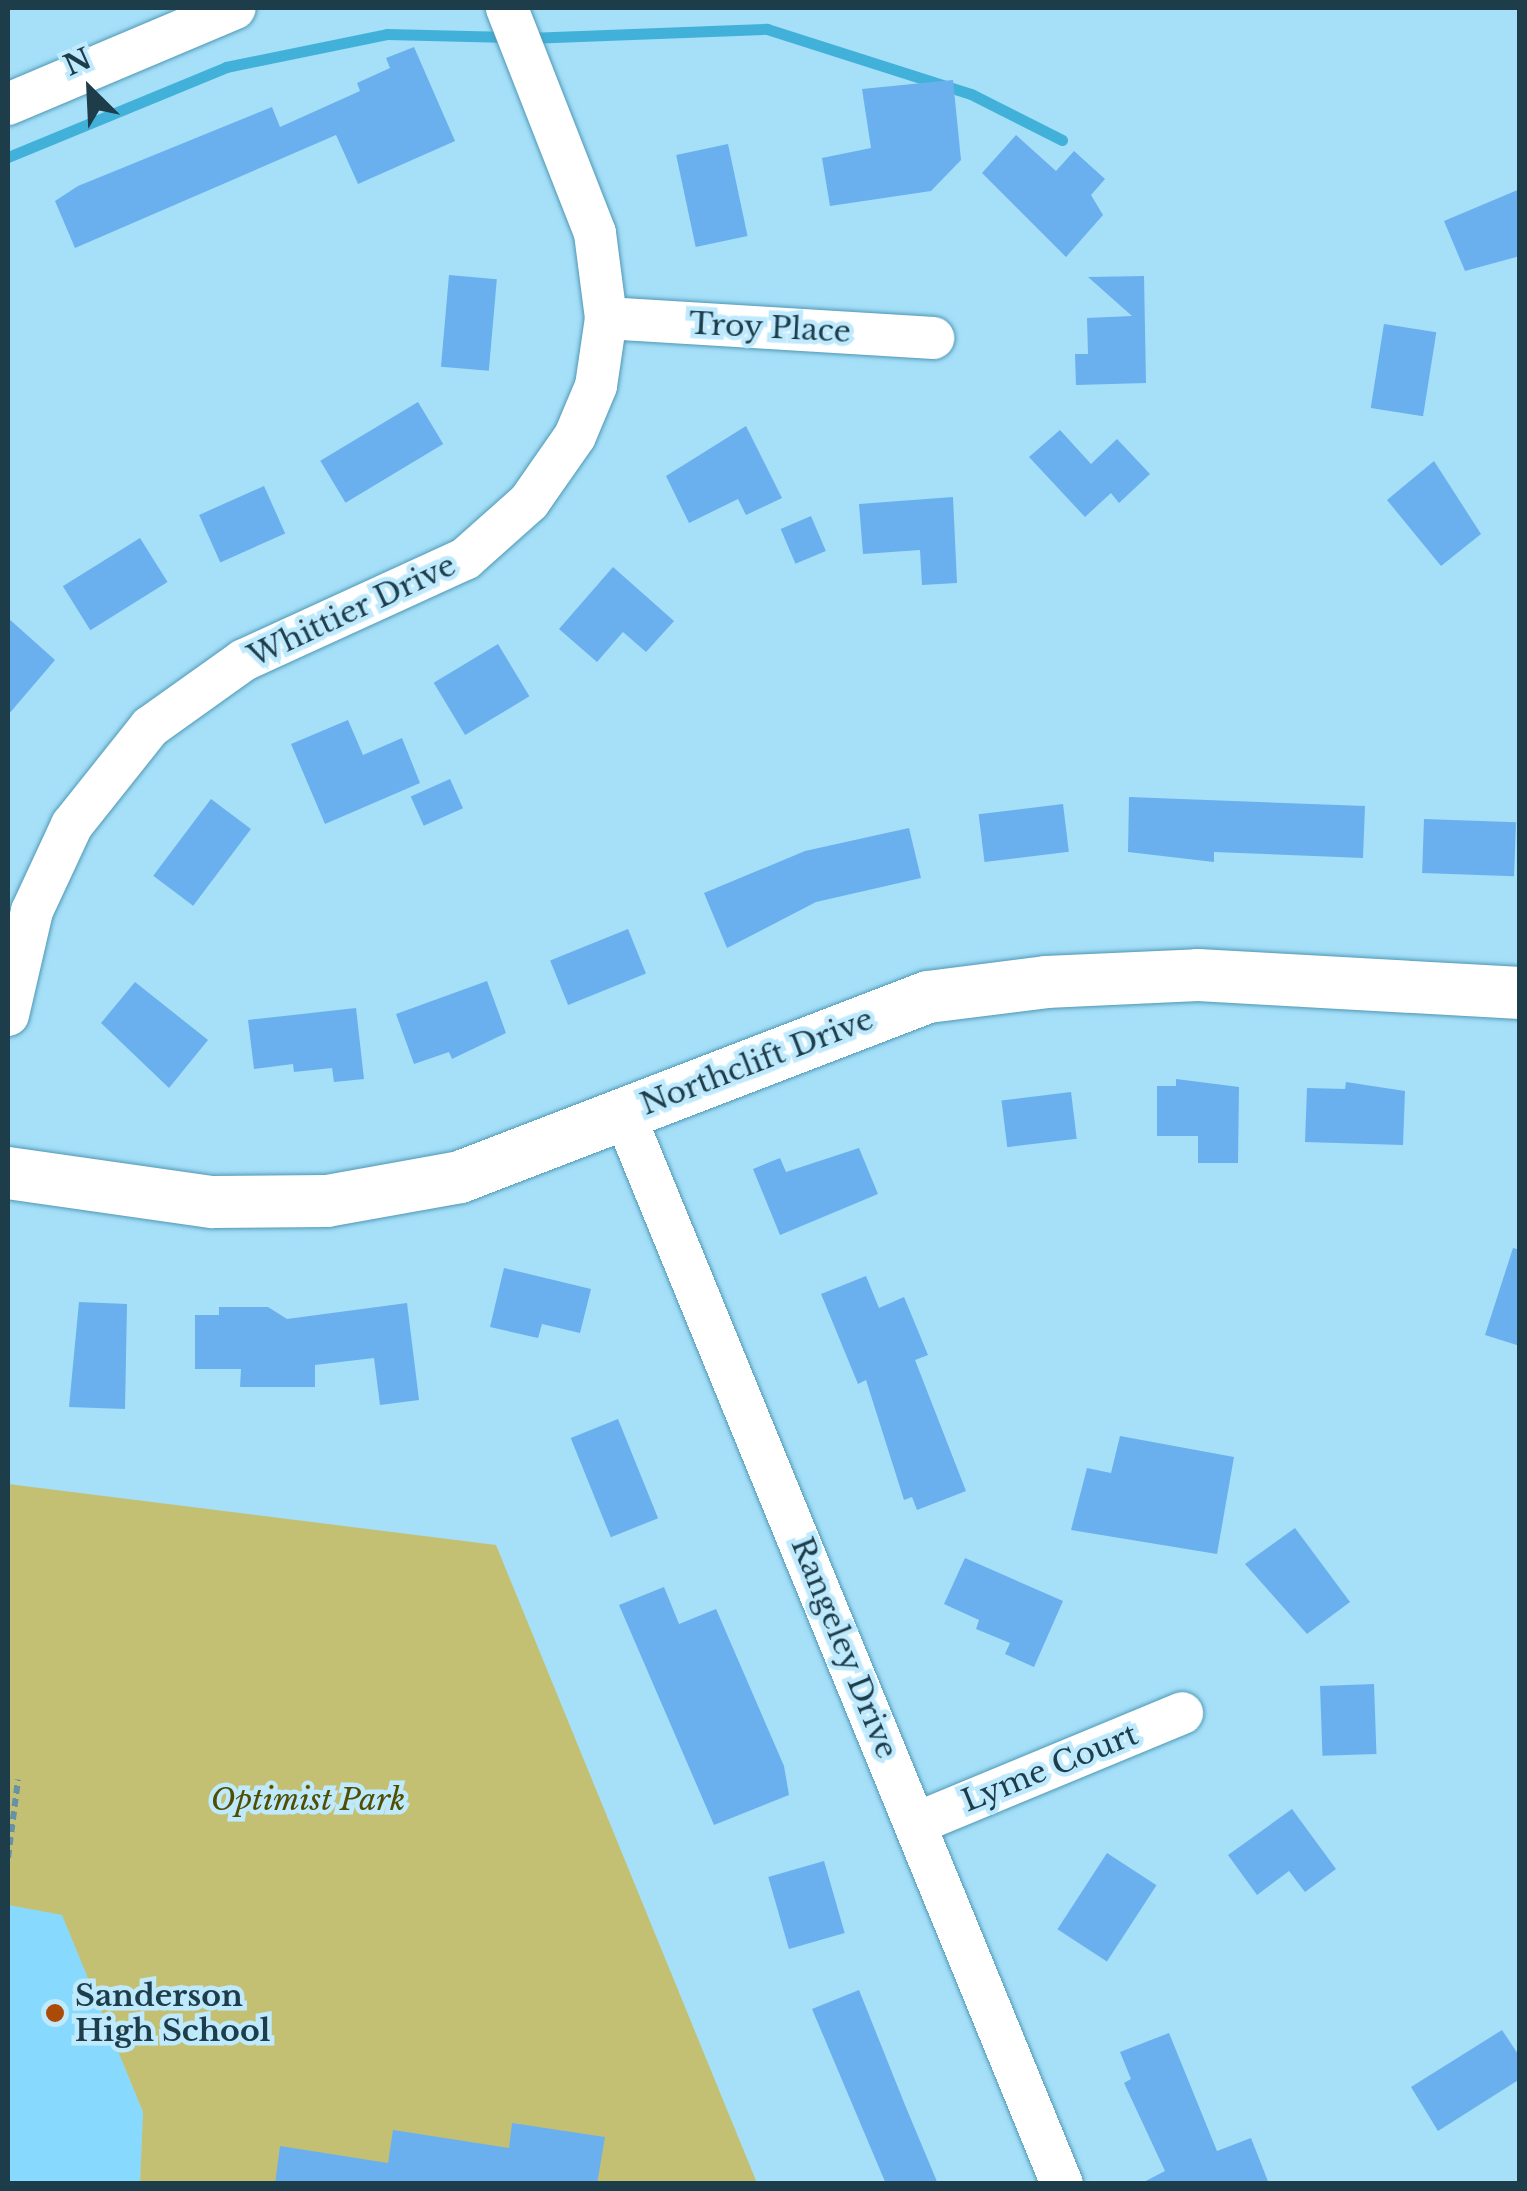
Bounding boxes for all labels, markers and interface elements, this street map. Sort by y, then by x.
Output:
north arrow [40,40,140,140]
text: N [58,41,97,83]
street label: Troy Place [688,306,852,350]
street label: Whittier Drive [242,547,462,675]
street label: Northclift Drive [636,1001,878,1123]
street label: Rangeley Drive [783,1532,905,1764]
street label: Lyme Court [957,1716,1143,1820]
park label: Optimist Park [210,1782,406,1818]
place label: Sanderson High School [75,1978,270,2048]
marker: Sanderson High School [44,2002,66,2024]

